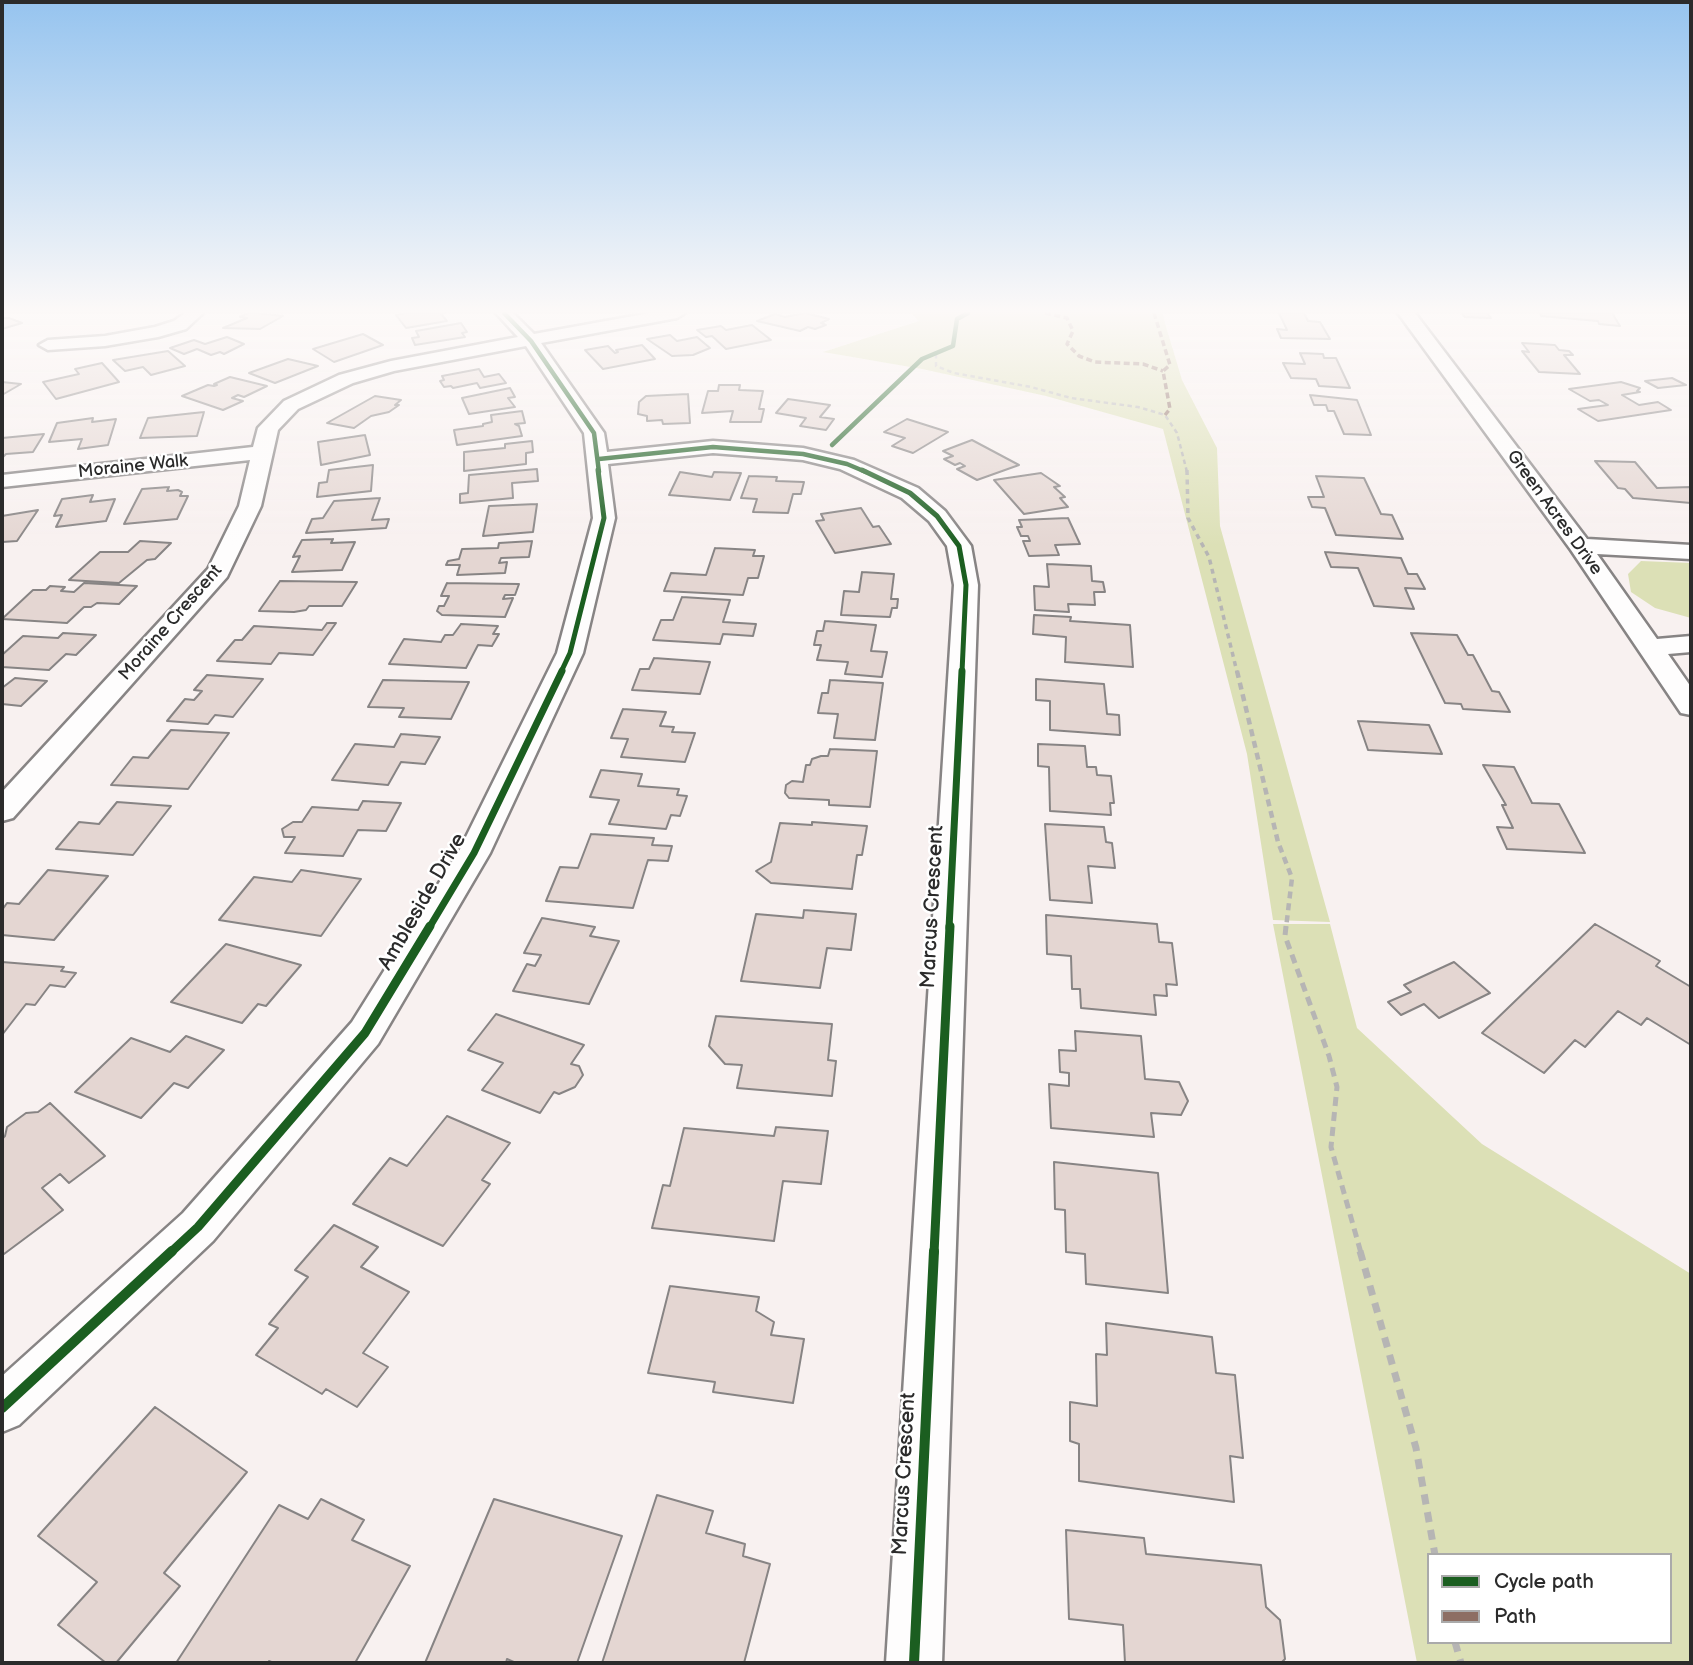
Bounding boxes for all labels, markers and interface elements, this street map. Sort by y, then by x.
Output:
street label: Green Acres Drive [1501,446,1607,580]
street label: Moraine Walk [77,450,189,484]
street label: Moraine Crescent [115,561,227,685]
street label: Marcus Crescent [916,825,950,989]
street label: Ambleside Drive [374,829,472,975]
street label: Marcus Crescent [888,1392,922,1556]
legend [1427,1553,1672,1644]
text: Cycle path [1494,1569,1594,1594]
text: Path [1494,1604,1536,1629]

